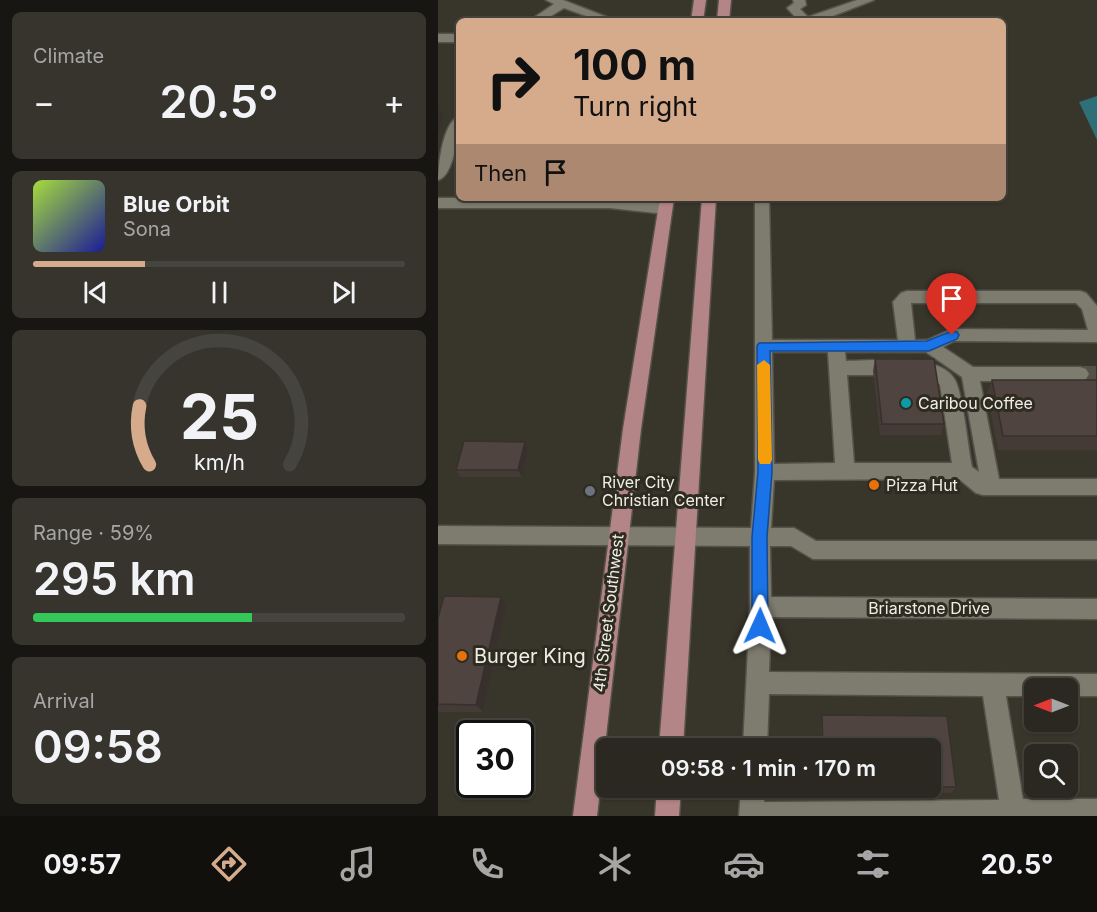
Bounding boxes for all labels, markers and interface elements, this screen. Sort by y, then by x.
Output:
text: 100 m [573,39,696,90]
icon: right [474,42,552,120]
text: Climate [33,44,104,68]
text: 20.5° [159,74,279,129]
text: − [33,82,55,122]
text: + [383,82,405,122]
text: Turn right [573,90,697,123]
icon: arrive [539,156,572,189]
text: Then [474,160,527,186]
text: Blue Orbit [123,191,230,217]
text: Sona [123,217,171,241]
pin [926,273,977,335]
icon: previous [79,276,112,309]
icon: pause [203,276,236,309]
icon: next [327,276,360,309]
icon: arrive [935,282,968,315]
text: 25 [179,379,259,454]
place label: Caribou Coffee [918,393,1033,413]
marker: Caribou Coffee [899,396,913,410]
text: km/h [194,449,244,475]
place label: River City Christian Center [602,472,725,510]
place label: Pizza Hut [886,475,958,495]
marker: Pizza Hut [867,478,881,492]
marker: River City Christian Center [583,484,597,498]
text: Range · 59% [33,521,154,545]
street label: 4th Street Southwest [588,533,628,693]
text: 295 km [33,551,196,606]
position arrow [728,594,792,658]
street label: Briarstone Drive [868,598,990,618]
place label: Burger King [474,644,586,668]
marker: Burger King [455,649,469,663]
north arrow [1024,678,1078,732]
map controls [1024,678,1078,798]
text: Arrival [33,689,95,713]
text: 09:58 [33,719,163,774]
speed limit sign: 30 [456,720,534,798]
button: search [1024,744,1078,798]
text: 09:58 · 1 min · 170 m [661,755,876,781]
icon: directions [208,843,250,885]
icon: music [337,843,379,885]
icon: phone [466,843,508,885]
icon: climate [594,843,636,885]
icon: car [723,843,765,885]
icon: filters [852,843,894,885]
text: 09:57 [43,848,121,881]
text: 20.5° [981,848,1053,881]

